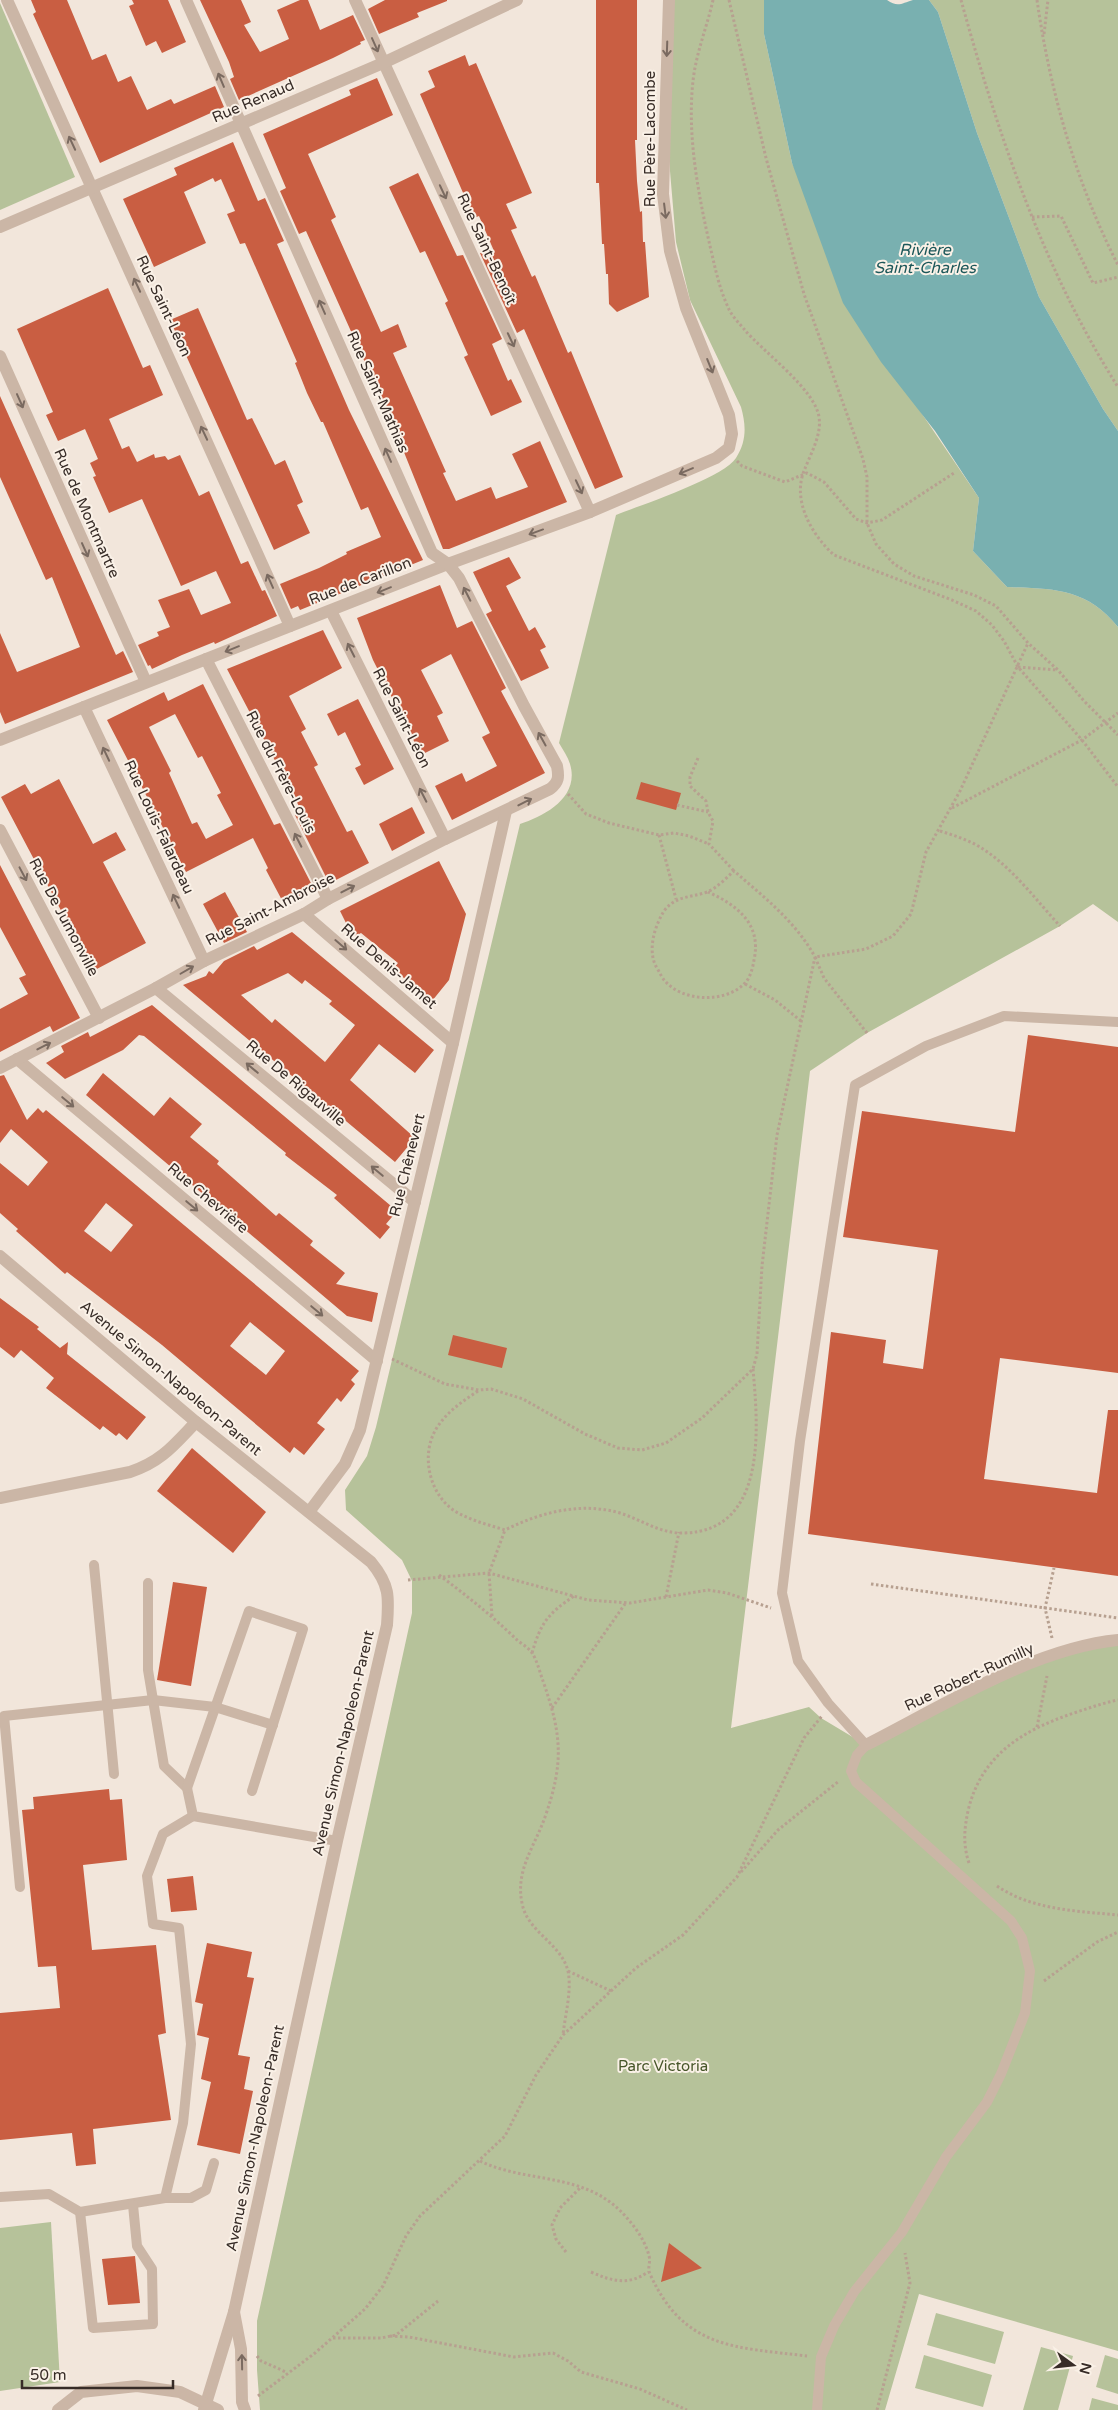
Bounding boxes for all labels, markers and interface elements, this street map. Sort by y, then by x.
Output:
one-way arrow [370,37,380,52]
one-way arrow [662,40,672,56]
street label: Rue Père-Lacombe [641,71,659,207]
one-way arrow [215,73,225,88]
street label: Rue Renaud [209,76,297,126]
one-way arrow [66,136,76,151]
one-way arrow [438,184,448,199]
street label: Rue Saint-Benoît [453,190,521,308]
one-way arrow [660,203,670,219]
water label: Rivière Saint-Charles [874,240,977,278]
street label: Rue Saint-Léon [133,252,195,360]
one-way arrow [131,278,141,293]
one-way arrow [316,300,326,315]
street label: Rue Saint-Mathias [343,328,413,456]
one-way arrow [506,332,516,347]
one-way arrow [706,359,715,374]
one-way arrow [15,393,25,408]
one-way arrow [199,426,209,441]
street label: Rue de Montmartre [50,445,124,581]
one-way arrow [383,448,393,463]
one-way arrow [679,466,694,476]
one-way arrow [574,479,584,494]
one-way arrow [528,528,544,537]
one-way arrow [81,542,91,557]
street label: Rue de Carillon [306,553,414,609]
one-way arrow [265,574,275,589]
one-way arrow [377,585,392,595]
one-way arrow [462,587,472,602]
one-way arrow [345,643,355,658]
one-way arrow [225,645,240,654]
street label: Rue Saint-Léon [369,665,435,771]
street label: Rue du Frère-Louis [242,708,320,836]
one-way arrow [537,731,547,746]
one-way arrow [101,747,111,762]
street label: Rue Louis-Falardeau [120,757,198,897]
one-way arrow [418,788,428,803]
one-way arrow [517,797,532,806]
one-way arrow [293,832,303,847]
street label: Rue De Jumonville [25,855,103,979]
one-way arrow [18,866,28,881]
street label: Rue Saint-Ambroise [202,869,338,949]
one-way arrow [340,884,355,894]
one-way arrow [170,894,180,909]
street label: Rue Denis-Jamet [337,919,441,1013]
one-way arrow [334,940,347,951]
one-way arrow [180,965,194,975]
street label: Rue De Rigauville [242,1036,350,1130]
one-way arrow [36,1041,51,1051]
one-way arrow [246,1062,259,1073]
one-way arrow [61,1096,74,1107]
street label: Rue Chênevert [385,1111,429,1218]
street label: Rue Chevrière [164,1159,252,1237]
one-way arrow [371,1165,384,1177]
one-way arrow [186,1201,199,1212]
street label: Avenue Simon-Napoleon-Parent [77,1297,265,1459]
one-way arrow [310,1305,323,1316]
street label: Avenue Simon-Napoleon-Parent [308,1628,378,1858]
street label: Rue Robert-Rumilly [902,1639,1036,1715]
street label: Avenue Simon-Napoleon-Parent [222,2023,288,2253]
park label: Parc Victoria [618,2057,708,2075]
north arrow [1048,2340,1098,2390]
one-way arrow [237,2354,246,2370]
scale bar [22,2358,174,2390]
text: N [1075,2361,1095,2376]
text: 50 m [30,2366,67,2384]

